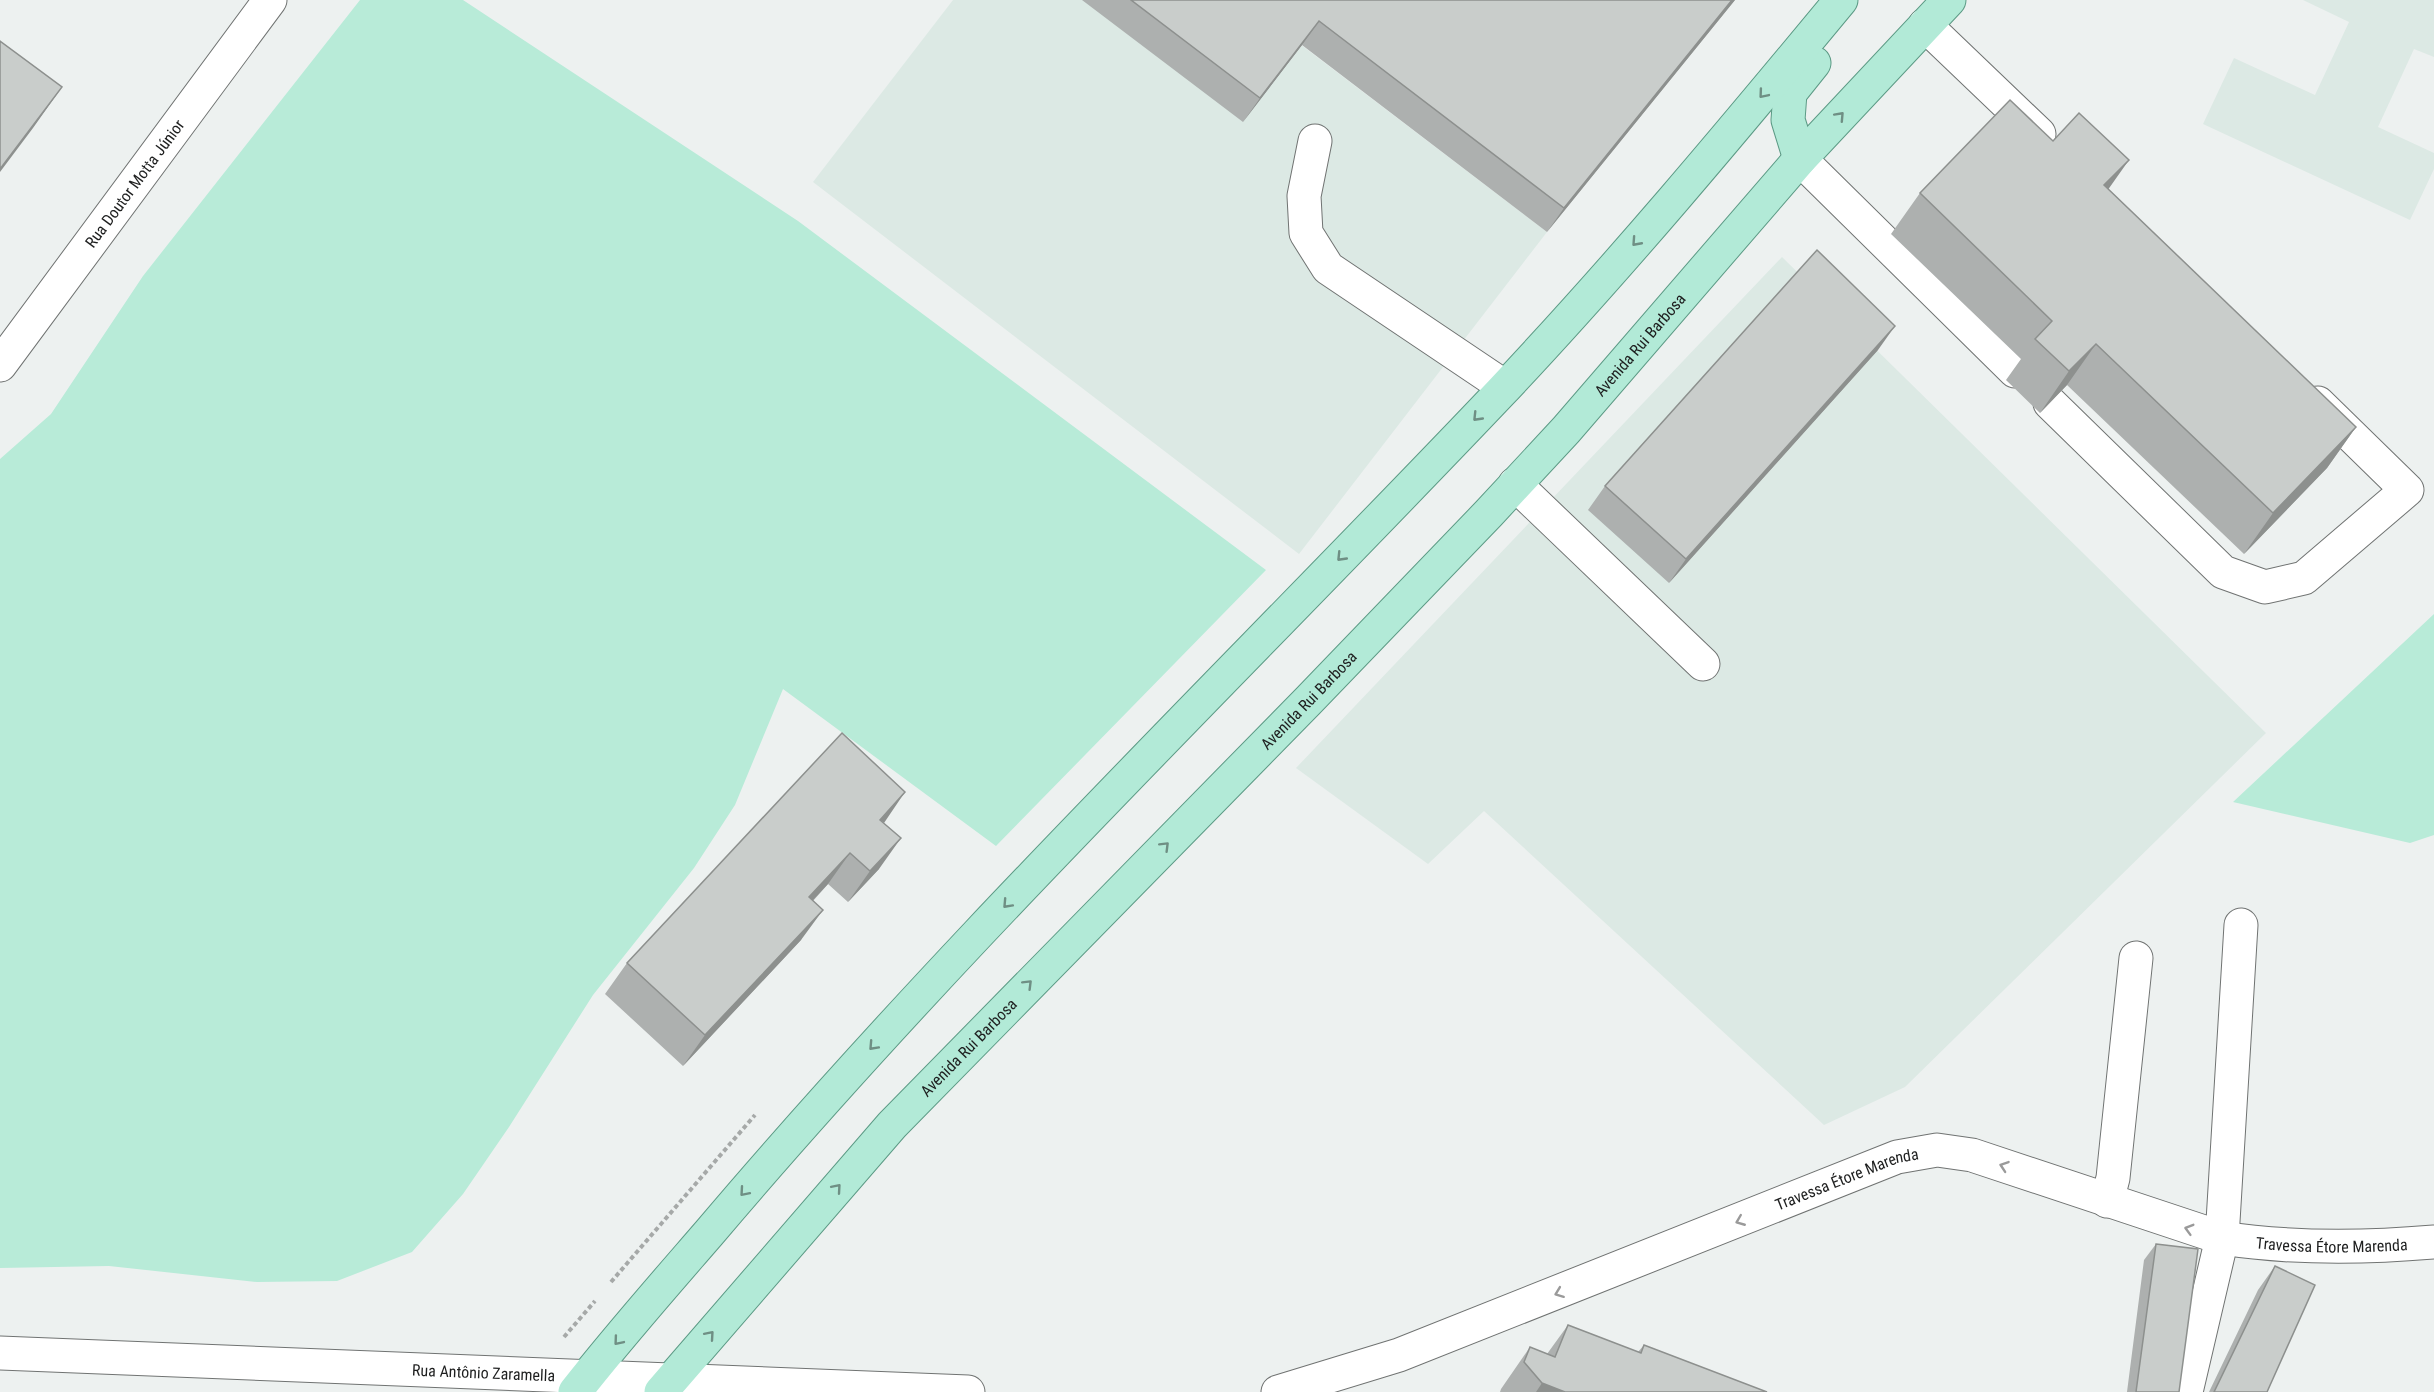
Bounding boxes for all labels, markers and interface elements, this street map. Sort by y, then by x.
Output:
one-way arrow [1760,87,1771,98]
one-way arrow [1833,112,1844,123]
street label: Rua Doutor Motta Júnior [81,116,188,251]
one-way arrow [1632,235,1643,245]
street label: Avenida Rui Barbosa [1591,290,1690,400]
one-way arrow [1473,409,1484,420]
one-way arrow [1338,549,1349,560]
street label: Avenida Rui Barbosa [1257,647,1361,754]
one-way arrow [1158,842,1169,853]
one-way arrow [1003,897,1014,908]
one-way arrow [1021,981,1032,991]
street label: Avenida Rui Barbosa [917,995,1021,1100]
one-way arrow [869,1039,880,1050]
street label: Travessa Étore Marenda [1773,1144,1920,1214]
one-way arrow [1999,1161,2010,1174]
one-way arrow [830,1184,841,1195]
one-way arrow [740,1185,751,1196]
one-way arrow [1735,1214,1746,1226]
one-way arrow [2184,1223,2194,1236]
street label: Travessa Étore Marenda [2255,1233,2408,1256]
one-way arrow [1554,1285,1565,1298]
one-way arrow [703,1331,714,1342]
one-way arrow [614,1334,625,1345]
street label: Rua Antônio Zaramella [412,1361,555,1385]

